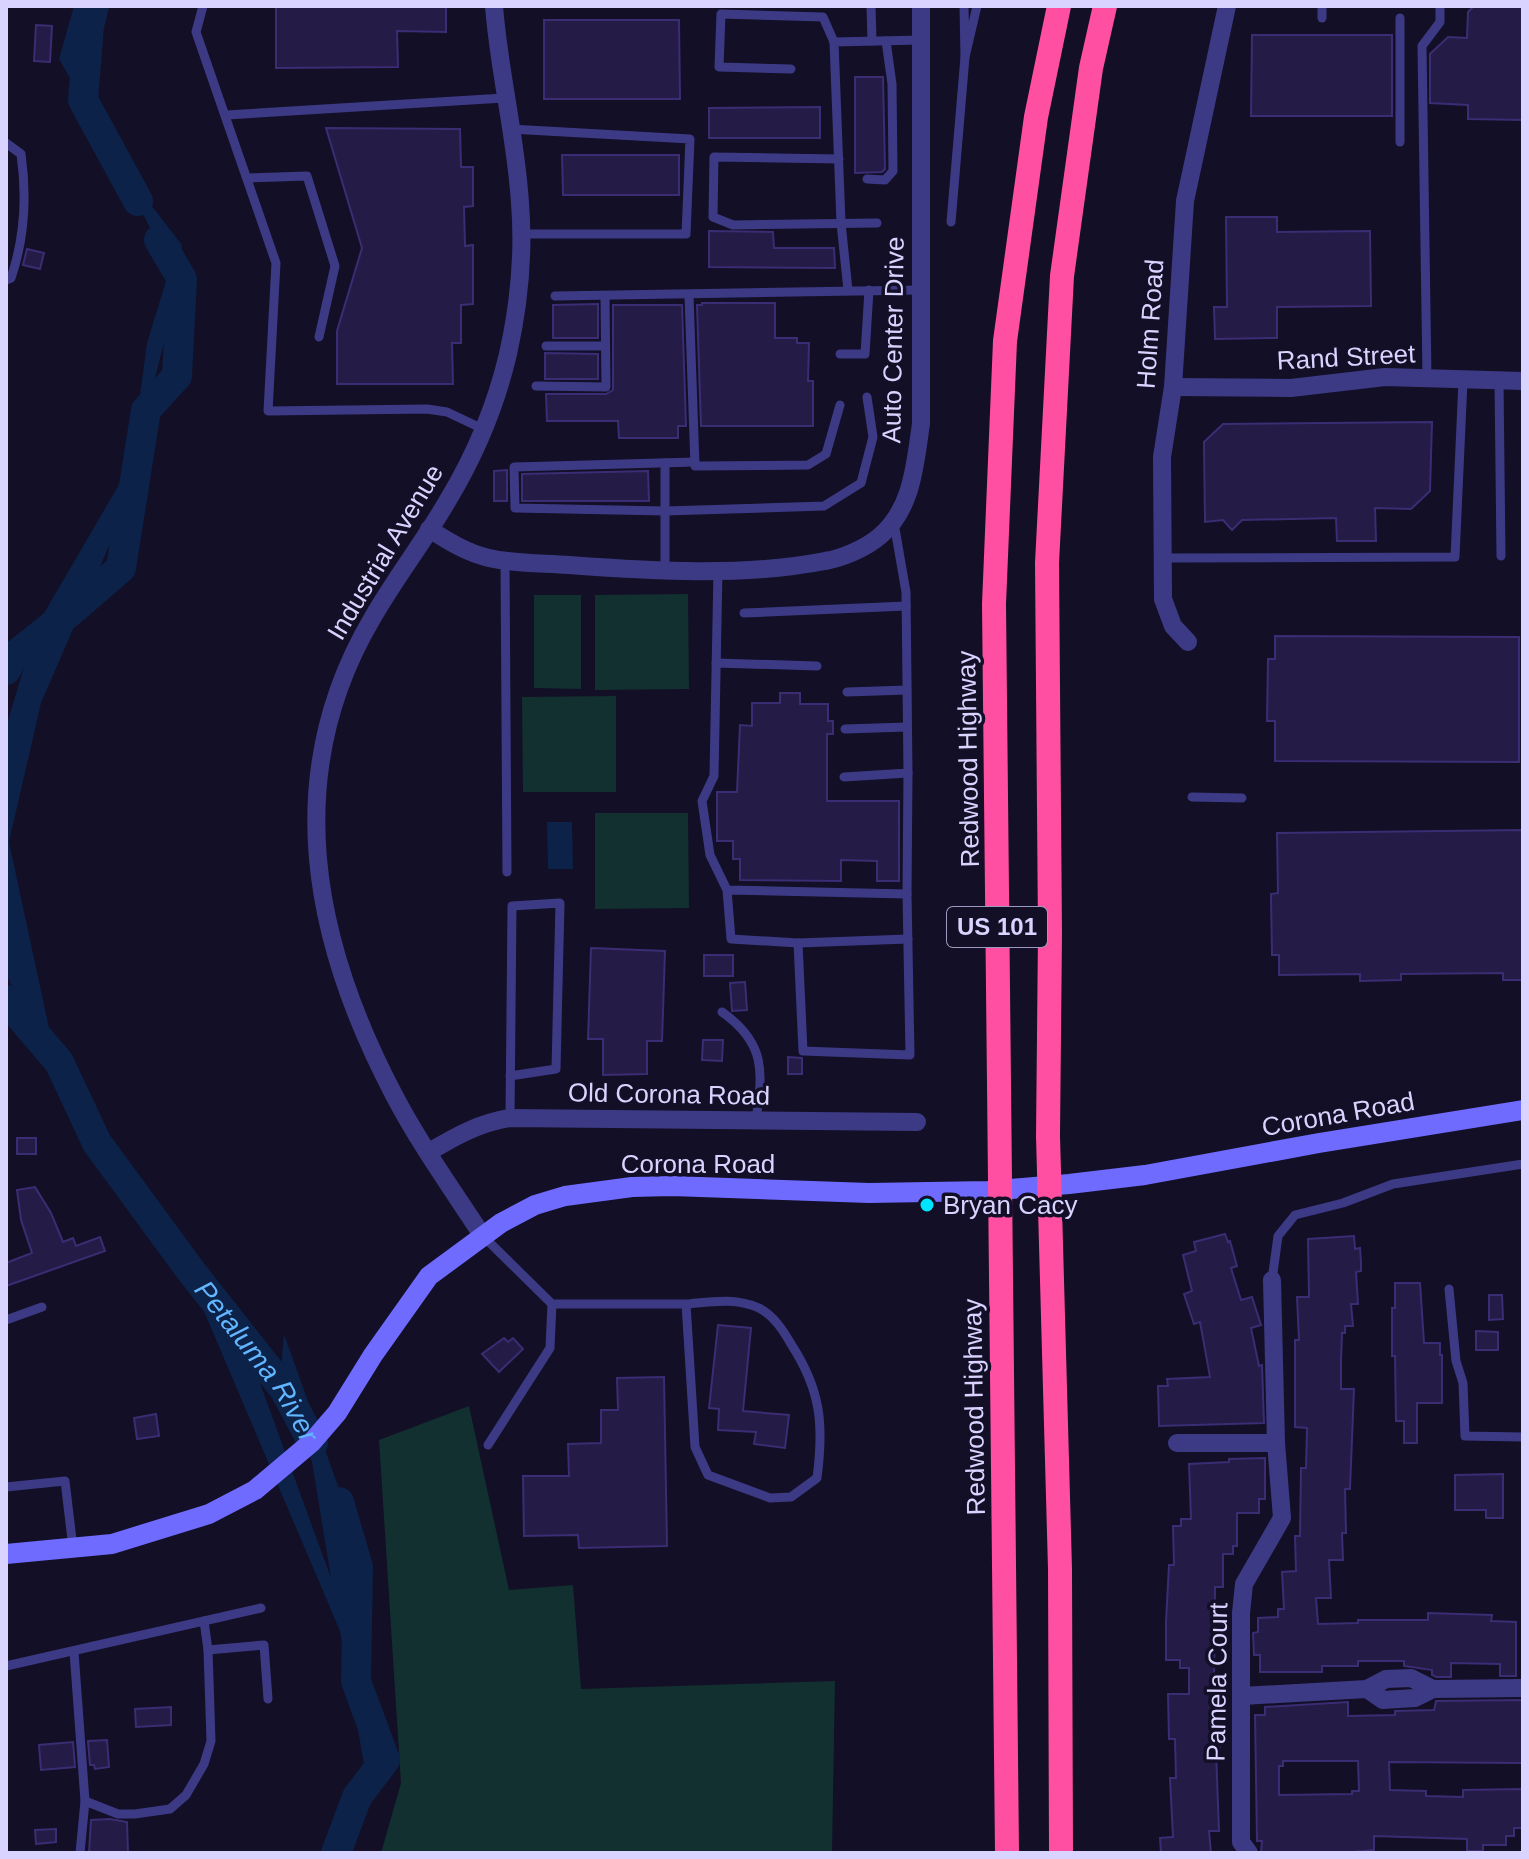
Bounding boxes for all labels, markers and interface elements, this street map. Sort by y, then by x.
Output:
street label: Auto Center Drive [876,236,910,444]
street label: Holm Road [1131,258,1169,390]
street label: Rand Street [1276,338,1417,376]
street label: Industrial Avenue [321,459,449,645]
street label: Redwood Highway [951,650,985,868]
road number: US 101 [947,907,1047,947]
street label: Old Corona Road [568,1077,770,1111]
street label: Corona Road [1259,1086,1417,1142]
street label: Corona Road [621,1149,775,1179]
place label: Bryan Cacy [943,1190,1077,1220]
marker: Bryan Cacy [918,1196,936,1214]
water label: Petaluma River [189,1275,325,1449]
street label: Redwood Highway [957,1298,991,1516]
street label: Pamela Court [1201,1602,1233,1762]

